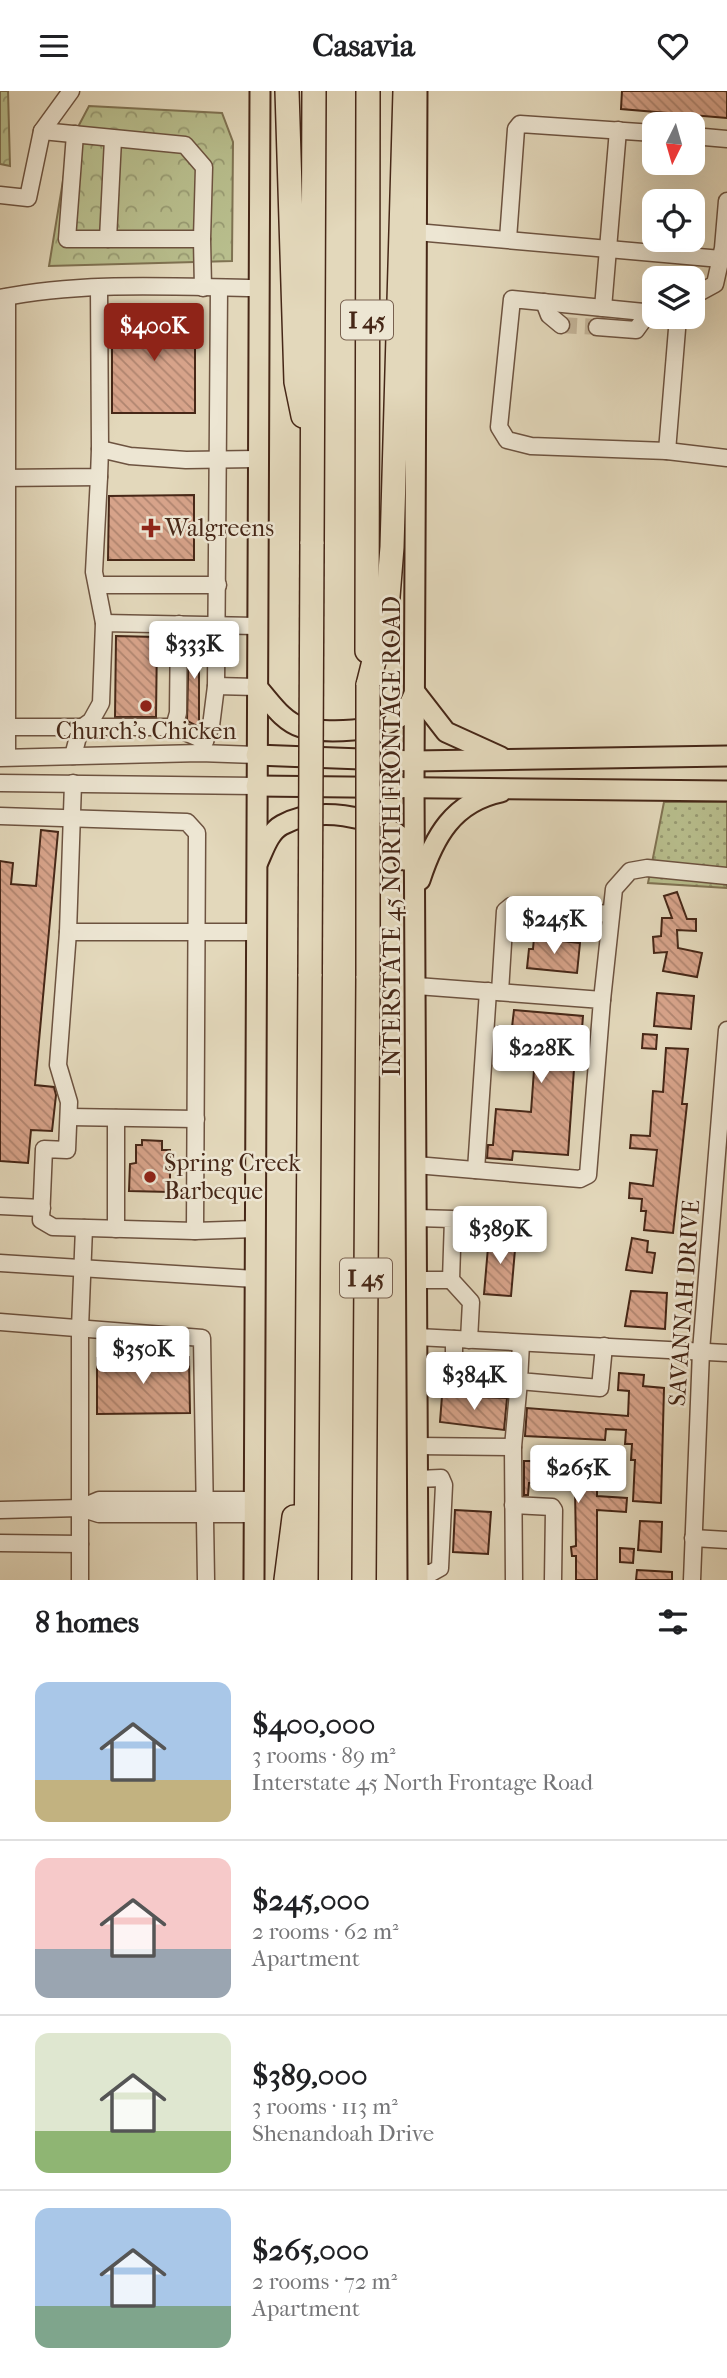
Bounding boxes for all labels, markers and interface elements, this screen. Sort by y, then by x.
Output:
icon: menu [35,27,73,65]
text: Casavia [312,27,415,64]
icon: heart [654,27,692,65]
north arrow [642,112,705,175]
map controls [642,112,705,329]
button: locate [642,189,705,252]
button: layers [642,266,705,329]
road number: I 45 [341,301,393,339]
pin: $400K [105,303,203,363]
text: $400K [120,312,188,339]
place label: Walgreens [164,514,274,542]
marker: Walgreens [143,520,159,536]
street label: INTERSTATE 45 NORTH FRONTAGE ROAD [378,596,406,1076]
pin: $333K [145,621,243,681]
text: $333K [165,630,223,657]
marker: Church's Chicken [138,698,154,714]
place label: Church's Chicken [56,717,236,745]
pin: $245K [505,897,603,956]
text: $245K [522,905,586,932]
pin: $228K [492,1025,590,1085]
text: $228K [509,1034,573,1061]
place label: Spring Creek Barbeque [164,1149,301,1205]
marker: Spring Creek Barbeque [142,1169,158,1185]
street label: SAVANNAH DRIVE [663,1199,705,1407]
pin: $389K [451,1207,549,1266]
text: $389K [469,1215,531,1242]
road number: I 45 [340,1259,392,1297]
pin: $350K [94,1327,192,1386]
text: $350K [112,1335,174,1362]
pin: $384K [425,1353,523,1412]
text: $384K [442,1361,506,1388]
pin: $265K [529,1445,627,1505]
text: $265K [546,1454,610,1481]
icon: filters [654,1603,692,1641]
text: 8 homes [35,1605,139,1640]
text: $400,000 [252,1707,375,1742]
icon: home [91,1710,175,1794]
text: 3 rooms · 89 m² [252,1742,396,1769]
text: Interstate 45 North Frontage Road [252,1769,593,1796]
text: $245,000 [252,1883,370,1918]
icon: home [91,1886,175,1970]
text: 2 rooms · 62 m² [252,1918,399,1945]
text: Apartment [252,1945,360,1972]
text: $389,000 [252,2058,368,2093]
icon: home [91,2061,175,2145]
text: 3 rooms · 113 m² [252,2093,398,2120]
text: Shenandoah Drive [252,2120,434,2147]
text: $265,000 [252,2233,369,2268]
icon: home [91,2236,175,2320]
text: 2 rooms · 72 m² [252,2268,397,2295]
text: Apartment [252,2295,360,2322]

